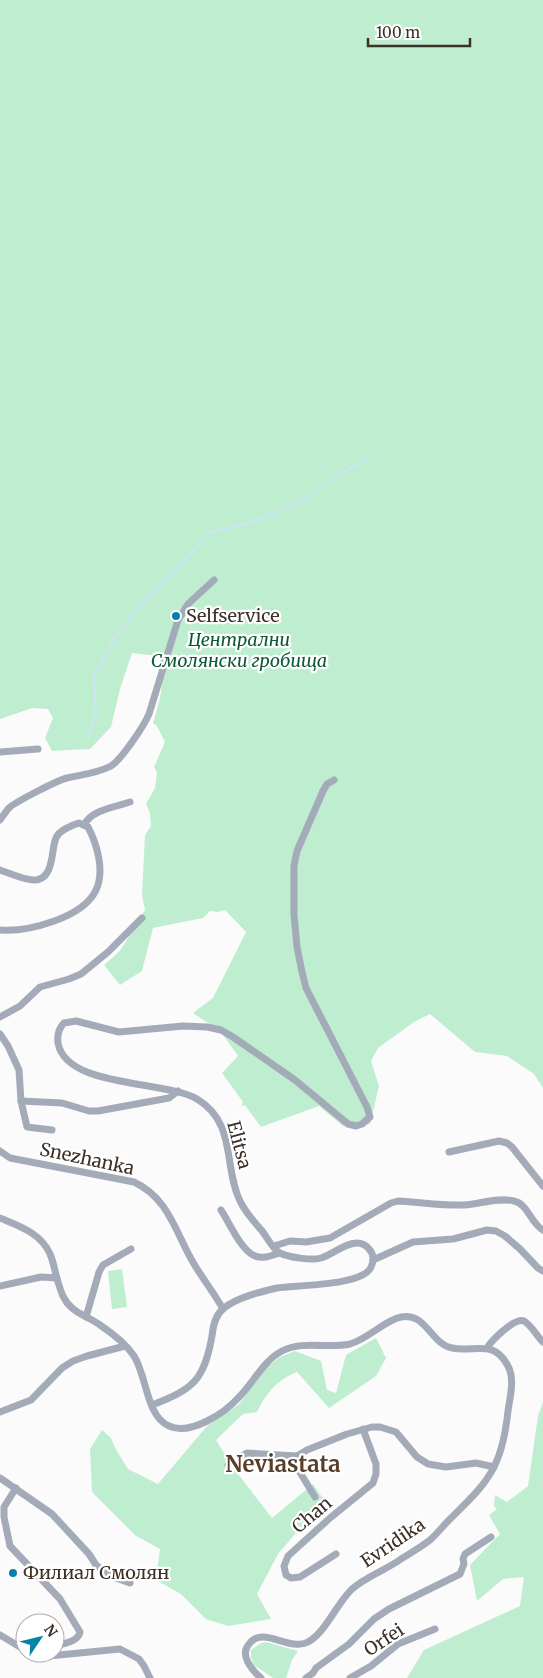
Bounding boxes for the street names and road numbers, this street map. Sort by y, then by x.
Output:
street label: Elitsa [222,1118,257,1172]
street label: Snezhanka [38,1137,137,1180]
street label: Chan [287,1491,336,1538]
street label: Evridika [356,1512,430,1572]
street label: Orfei [359,1618,408,1661]

